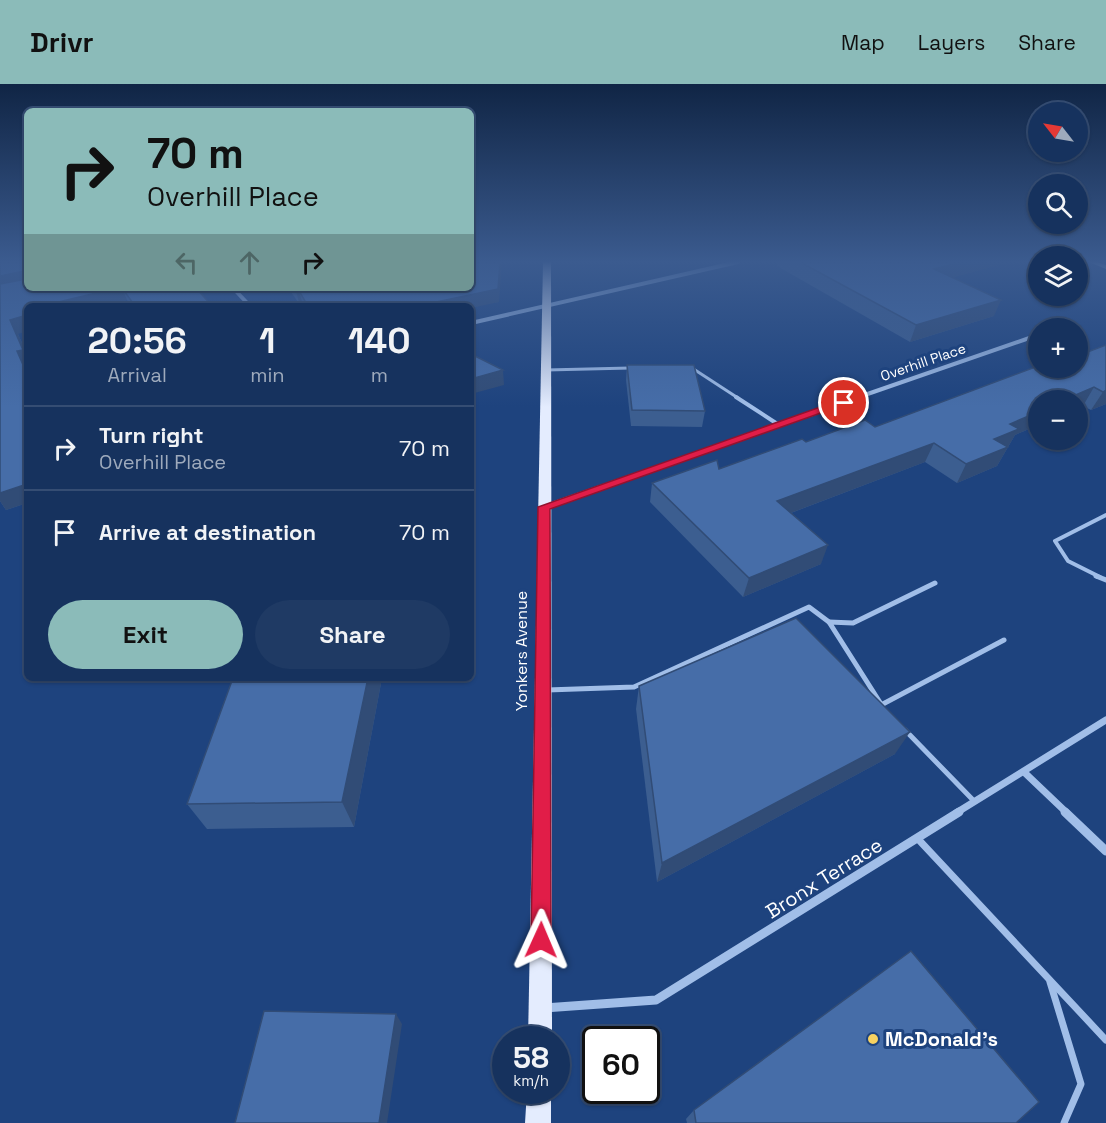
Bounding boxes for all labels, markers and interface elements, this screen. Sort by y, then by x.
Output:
text: Drivr [30,24,94,60]
text: Map [841,29,885,56]
text: Layers [918,29,985,56]
text: Share [1018,29,1076,56]
north arrow [1028,102,1088,162]
map controls [1028,102,1088,450]
text: 70 m [147,127,244,180]
icon: right [48,132,126,210]
button: search [1028,174,1088,234]
text: Overhill Place [147,179,319,214]
icon: left [170,246,203,279]
icon: ahead [233,246,266,279]
icon: right [296,246,329,279]
button: layers [1028,246,1088,306]
text: 20:56 [87,318,187,364]
text: 1 [259,318,276,364]
text: 140 [348,318,411,364]
button: + [1028,318,1088,378]
street label: Overhill Place [878,339,968,385]
text: Arrival [107,362,167,388]
text: min [250,362,285,388]
text: m [371,362,388,388]
pin [818,377,869,428]
icon: arrive [827,386,860,419]
button: − [1028,390,1088,450]
text: Turn right [99,421,204,449]
icon: right [48,432,81,465]
text: 70 m [399,434,450,462]
text: Overhill Place [99,449,226,475]
icon: arrive [48,516,81,549]
text: Arrive at destination [99,518,316,546]
text: 70 m [399,518,450,546]
street label: Yonkers Avenue [511,591,532,711]
button: Exit [48,600,243,669]
button: Share [255,600,450,669]
street label: Bronx Terrace [761,832,887,924]
position arrow [509,908,573,972]
speed limit sign: 60 [582,1026,660,1104]
place label: McDonald's [885,1026,998,1052]
marker: McDonald's [866,1032,880,1046]
text: 58 [513,1038,549,1077]
text: km/h [513,1071,549,1090]

